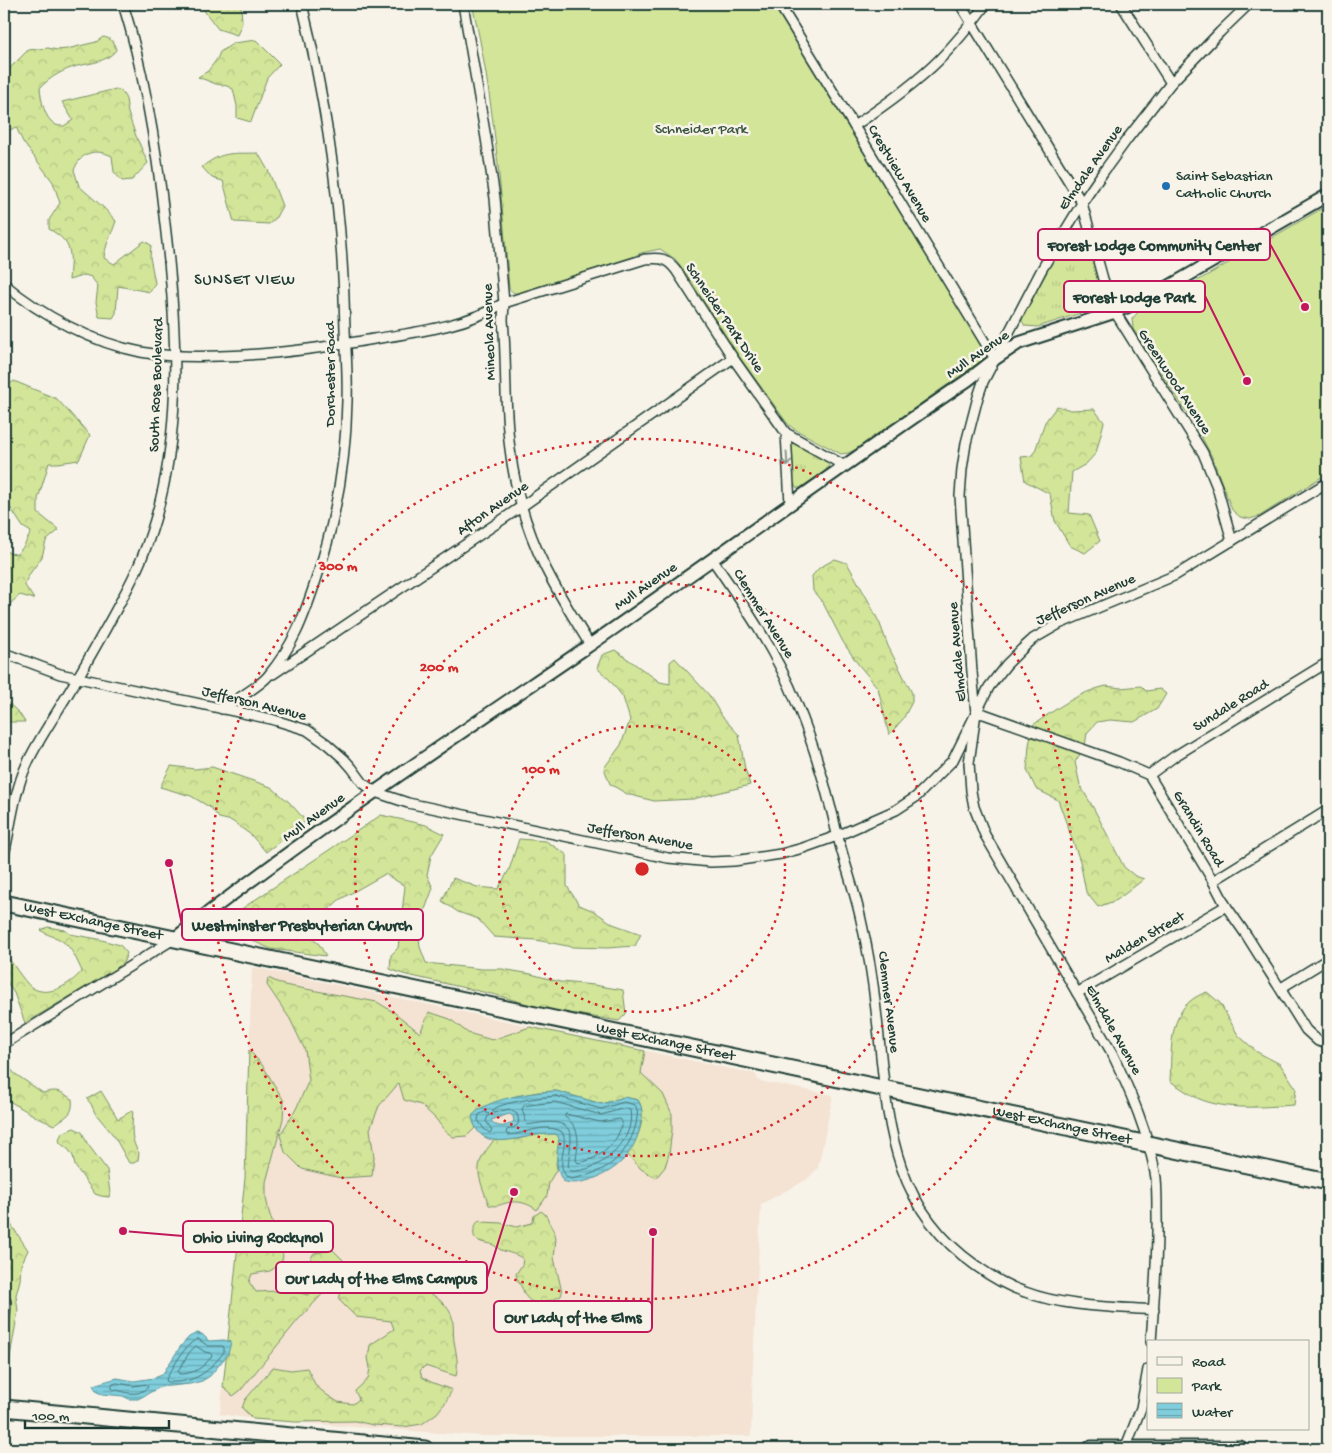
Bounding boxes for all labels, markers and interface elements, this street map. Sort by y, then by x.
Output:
park label: Schneider Park [655,121,748,139]
street label: Crestview Avenue [863,122,935,226]
street label: Elmdale Avenue [1055,122,1127,214]
place label: Saint Sebastian Catholic Church [1176,168,1273,203]
marker: Saint Sebastian Catholic Church [1160,180,1172,192]
callout: Forest Lodge Community Center [1038,229,1270,260]
text: Forest Lodge Community Center [1047,238,1263,257]
street label: Schneider Park Drive [681,260,768,376]
district label: SUNSET VIEW [194,272,296,291]
callout: Forest Lodge Park [1064,281,1205,312]
street label: Mineola Avenue [479,283,501,381]
text: Forest Lodge Park [1072,290,1197,309]
street label: South Rose Boulevard [146,316,168,453]
street label: Dorchester Road [322,320,340,427]
street label: Greenwood Avenue [1133,326,1215,438]
street label: Mull Avenue [943,327,1013,383]
one-way arrow [783,451,792,467]
street label: Afton Avenue [454,478,532,540]
text: 300 m [317,558,358,576]
street label: Mull Avenue [611,559,681,615]
street label: Clemmer Avenue [728,566,798,662]
street label: Jefferson Avenue [1033,570,1139,630]
street label: Elmdale Avenue [945,601,971,703]
text: 200 m [420,659,459,677]
street label: Sundale Road [1190,675,1273,736]
street label: Jefferson Avenue [200,682,308,726]
text: 100 m [521,761,560,779]
street label: Grandin Road [1168,788,1228,871]
street label: Mull Avenue [279,789,349,847]
street label: Jefferson Avenue [586,819,695,855]
centre of rings [633,860,651,878]
street label: West Exchange Street [22,898,166,946]
street label: Malden Street [1102,907,1190,968]
callout: Westminster Presbyterian Church [182,909,423,940]
text: Westminster Presbyterian Church [191,918,413,937]
street label: Clemmer Avenue [873,950,903,1054]
street label: Elmdale Avenue [1081,982,1145,1078]
street label: West Exchange Street [594,1019,738,1066]
street label: West Exchange Street [991,1103,1135,1150]
callout: Ohio Living Rockynol [183,1221,333,1252]
text: Ohio Living Rockynol [193,1230,324,1249]
callout: Our Lady of the Elms Campus [276,1262,487,1293]
text: Our Lady of the Elms Campus [285,1270,478,1290]
callout: Our Lady of the Elms [494,1301,652,1332]
text: Our Lady of the Elms [504,1309,643,1329]
legend [1147,1340,1310,1430]
text: Road [1192,1354,1226,1372]
text: Park [1191,1378,1222,1396]
scale bar [25,1398,169,1430]
text: Water [1192,1404,1234,1422]
text: 100 m [31,1408,70,1426]

